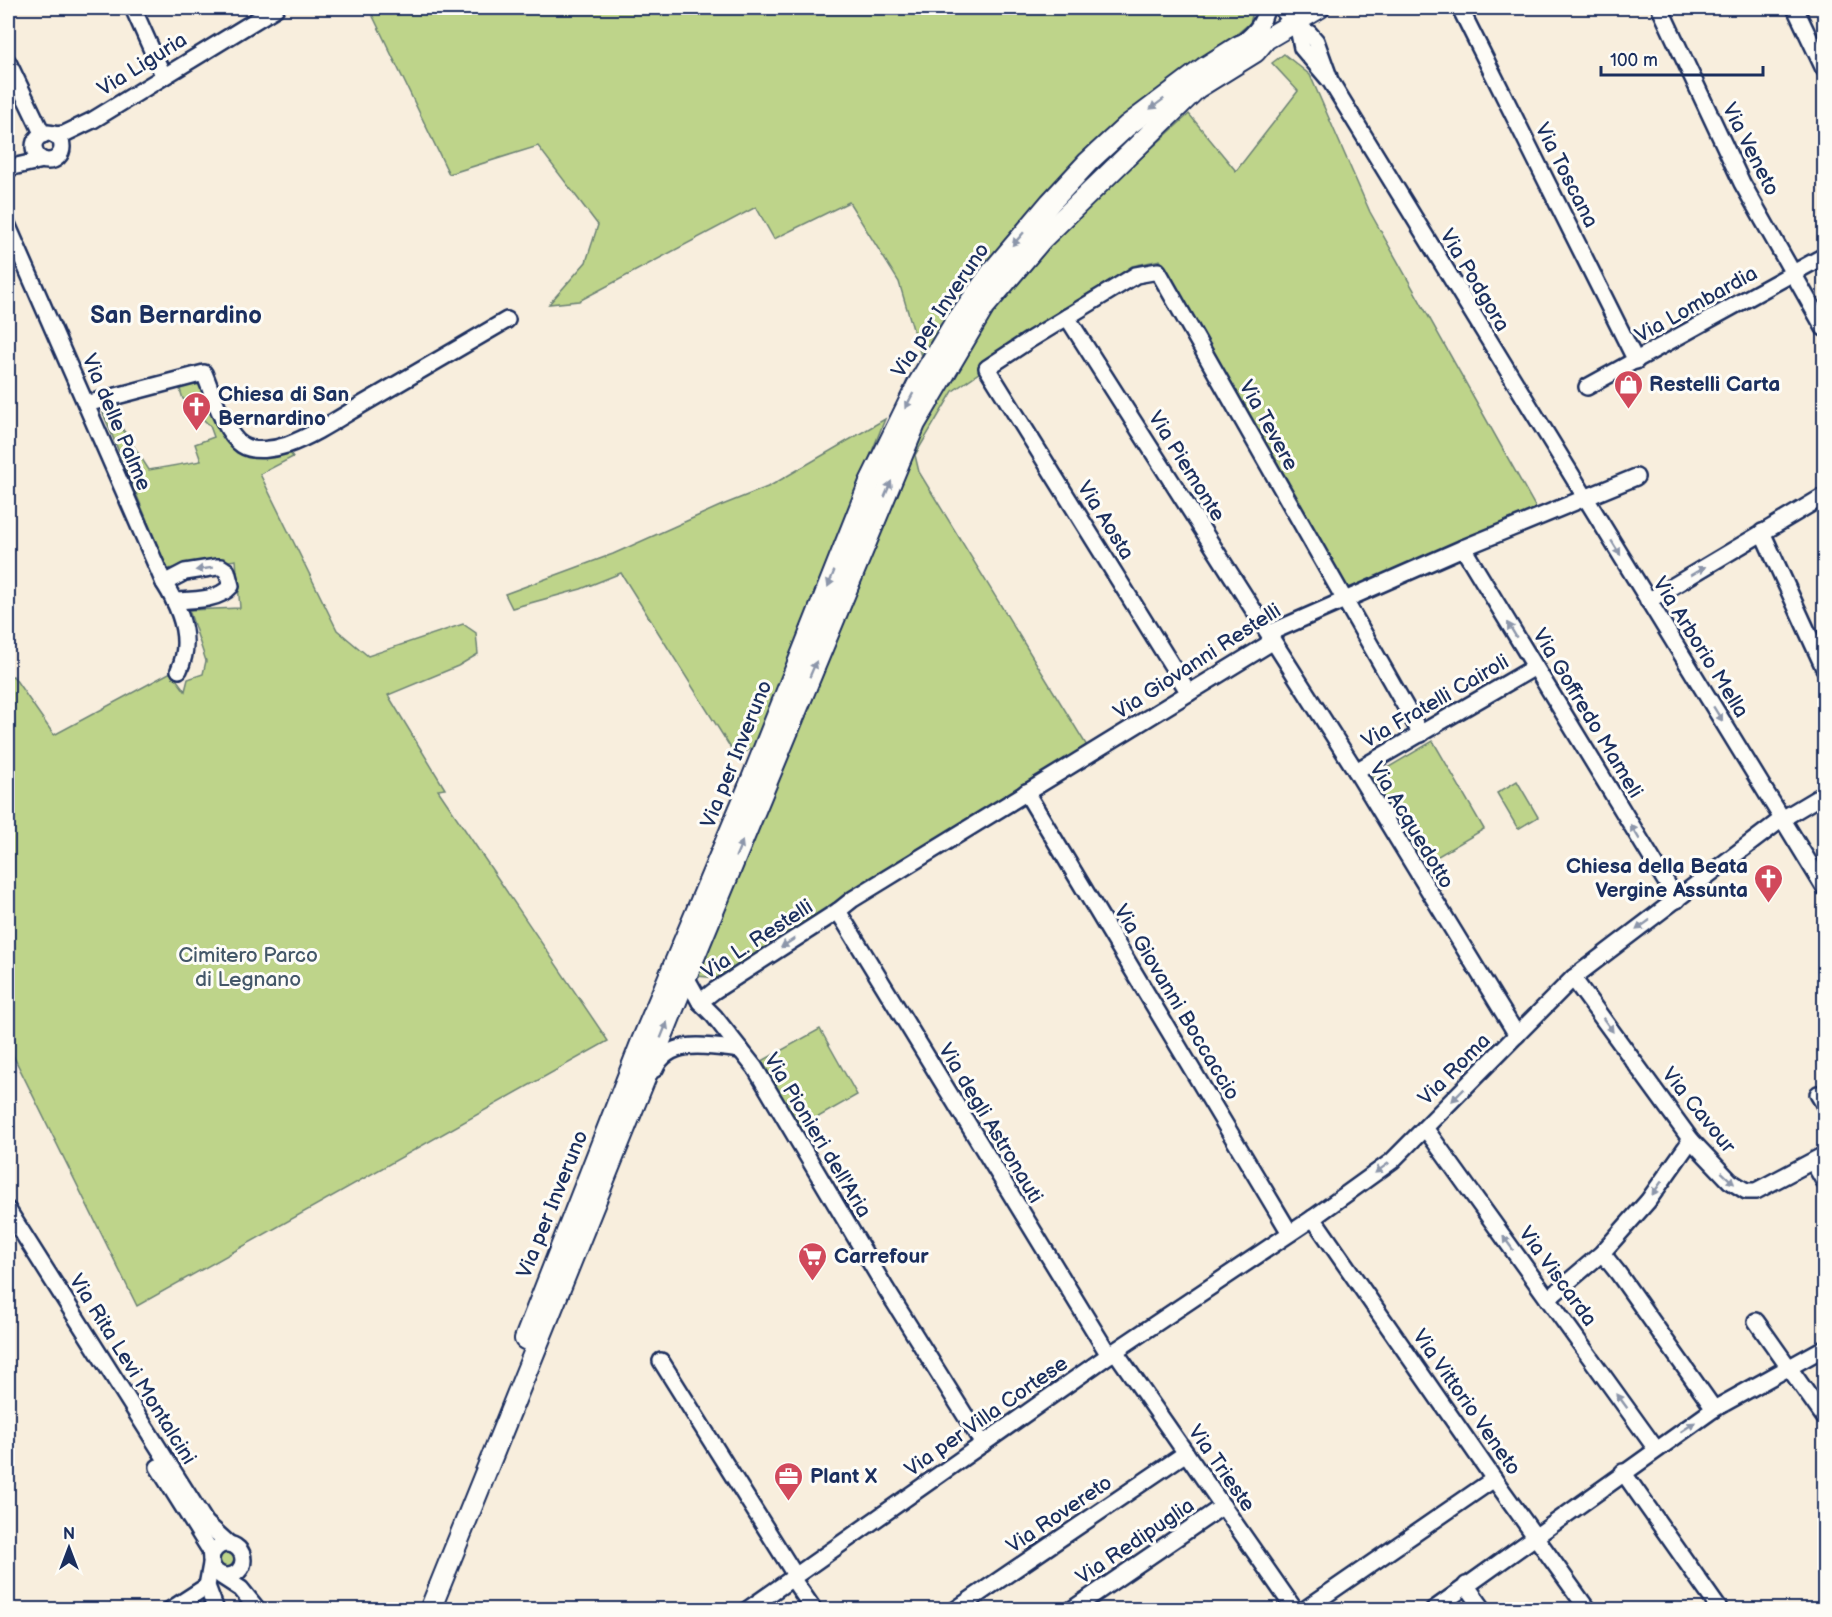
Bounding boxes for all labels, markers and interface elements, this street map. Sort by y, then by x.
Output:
street label: Via Liguria [93,27,192,102]
scale bar [1601,39,1763,77]
text: 100 m [1610,50,1658,71]
one-way arrow [1150,97,1165,109]
street label: Via Veneto [1717,99,1785,200]
street label: Via Toscana [1529,119,1604,232]
street label: Via Podgora [1434,225,1515,336]
one-way arrow [1012,231,1025,246]
street label: Via per Inveruno [886,238,995,382]
street label: Via Lombardia [1631,261,1762,348]
district label: San Bernardino [90,301,262,330]
street label: Via delle Palme [77,350,157,494]
shop icon: Restelli Carta [1612,368,1644,410]
place label: Restelli Carta [1649,372,1780,397]
street label: Via Tevere [1234,376,1304,475]
place label: Chiesa di San Bernardino [218,382,349,431]
church icon: Chiesa di San Bernardino [181,390,213,432]
one-way arrow [904,392,914,409]
street label: Via Piemonte [1143,406,1230,526]
street label: Via Aosta [1072,476,1139,564]
one-way arrow [884,480,893,498]
one-way arrow [1610,540,1621,556]
one-way arrow [194,565,213,574]
one-way arrow [1690,565,1706,576]
one-way arrow [826,571,836,589]
street label: Via Arborio Mella [1647,572,1754,722]
street label: Via Giovanni Restelli [1109,598,1286,725]
one-way arrow [1507,622,1518,638]
street label: Via Goffredo Mameli [1527,624,1648,802]
street label: Via Fratelli Cairoli [1357,649,1513,754]
one-way arrow [809,660,818,678]
street label: Via per Inveruno [695,677,777,832]
one-way arrow [1712,706,1723,722]
street label: Via Acquedotto [1364,757,1459,893]
one-way arrow [1630,824,1641,840]
one-way arrow [734,840,744,858]
place label: Chiesa della Beata Vergine Assunta [1566,854,1748,903]
church icon: Chiesa della Beata Vergine Assunta [1753,862,1785,904]
street label: Via L. Restelli [697,894,818,985]
street label: Via Giovanni Boccaccio [1108,900,1245,1105]
one-way arrow [1636,919,1652,931]
one-way arrow [781,937,797,949]
park label: Cimitero Parco di Legnano [178,943,318,992]
one-way arrow [1601,1018,1613,1033]
one-way arrow [659,1020,669,1038]
street label: Via Roma [1413,1028,1496,1111]
street label: Via degli Astronauti [933,1039,1048,1208]
street label: Via Pionieri dell'Aria [759,1049,877,1222]
street label: Via Cavour [1656,1062,1741,1159]
one-way arrow [1451,1087,1465,1101]
street label: Via per Inveruno [511,1127,593,1282]
one-way arrow [1375,1162,1391,1174]
one-way arrow [1721,1171,1736,1185]
one-way arrow [1652,1180,1664,1195]
street label: Via Viscarda [1513,1222,1602,1331]
one-way arrow [1502,1236,1514,1252]
supermarket icon: Carrefour [797,1240,829,1282]
place label: Carrefour [834,1244,929,1269]
street label: Via Rita Levi Montalcini [64,1269,201,1469]
street label: Via Vittorio Veneto [1407,1325,1526,1480]
street label: Via per Villa Cortese [900,1351,1073,1482]
one-way arrow [1616,1394,1628,1410]
street label: Via Trieste [1183,1420,1261,1516]
one-way arrow [1680,1421,1696,1433]
office icon: Plant X [773,1460,805,1502]
place label: Plant X [810,1464,878,1489]
street label: Via Rovereto [1002,1470,1117,1559]
street label: Via Redipuglia [1071,1493,1199,1590]
north arrow [39,1518,99,1578]
text: N [63,1525,75,1544]

